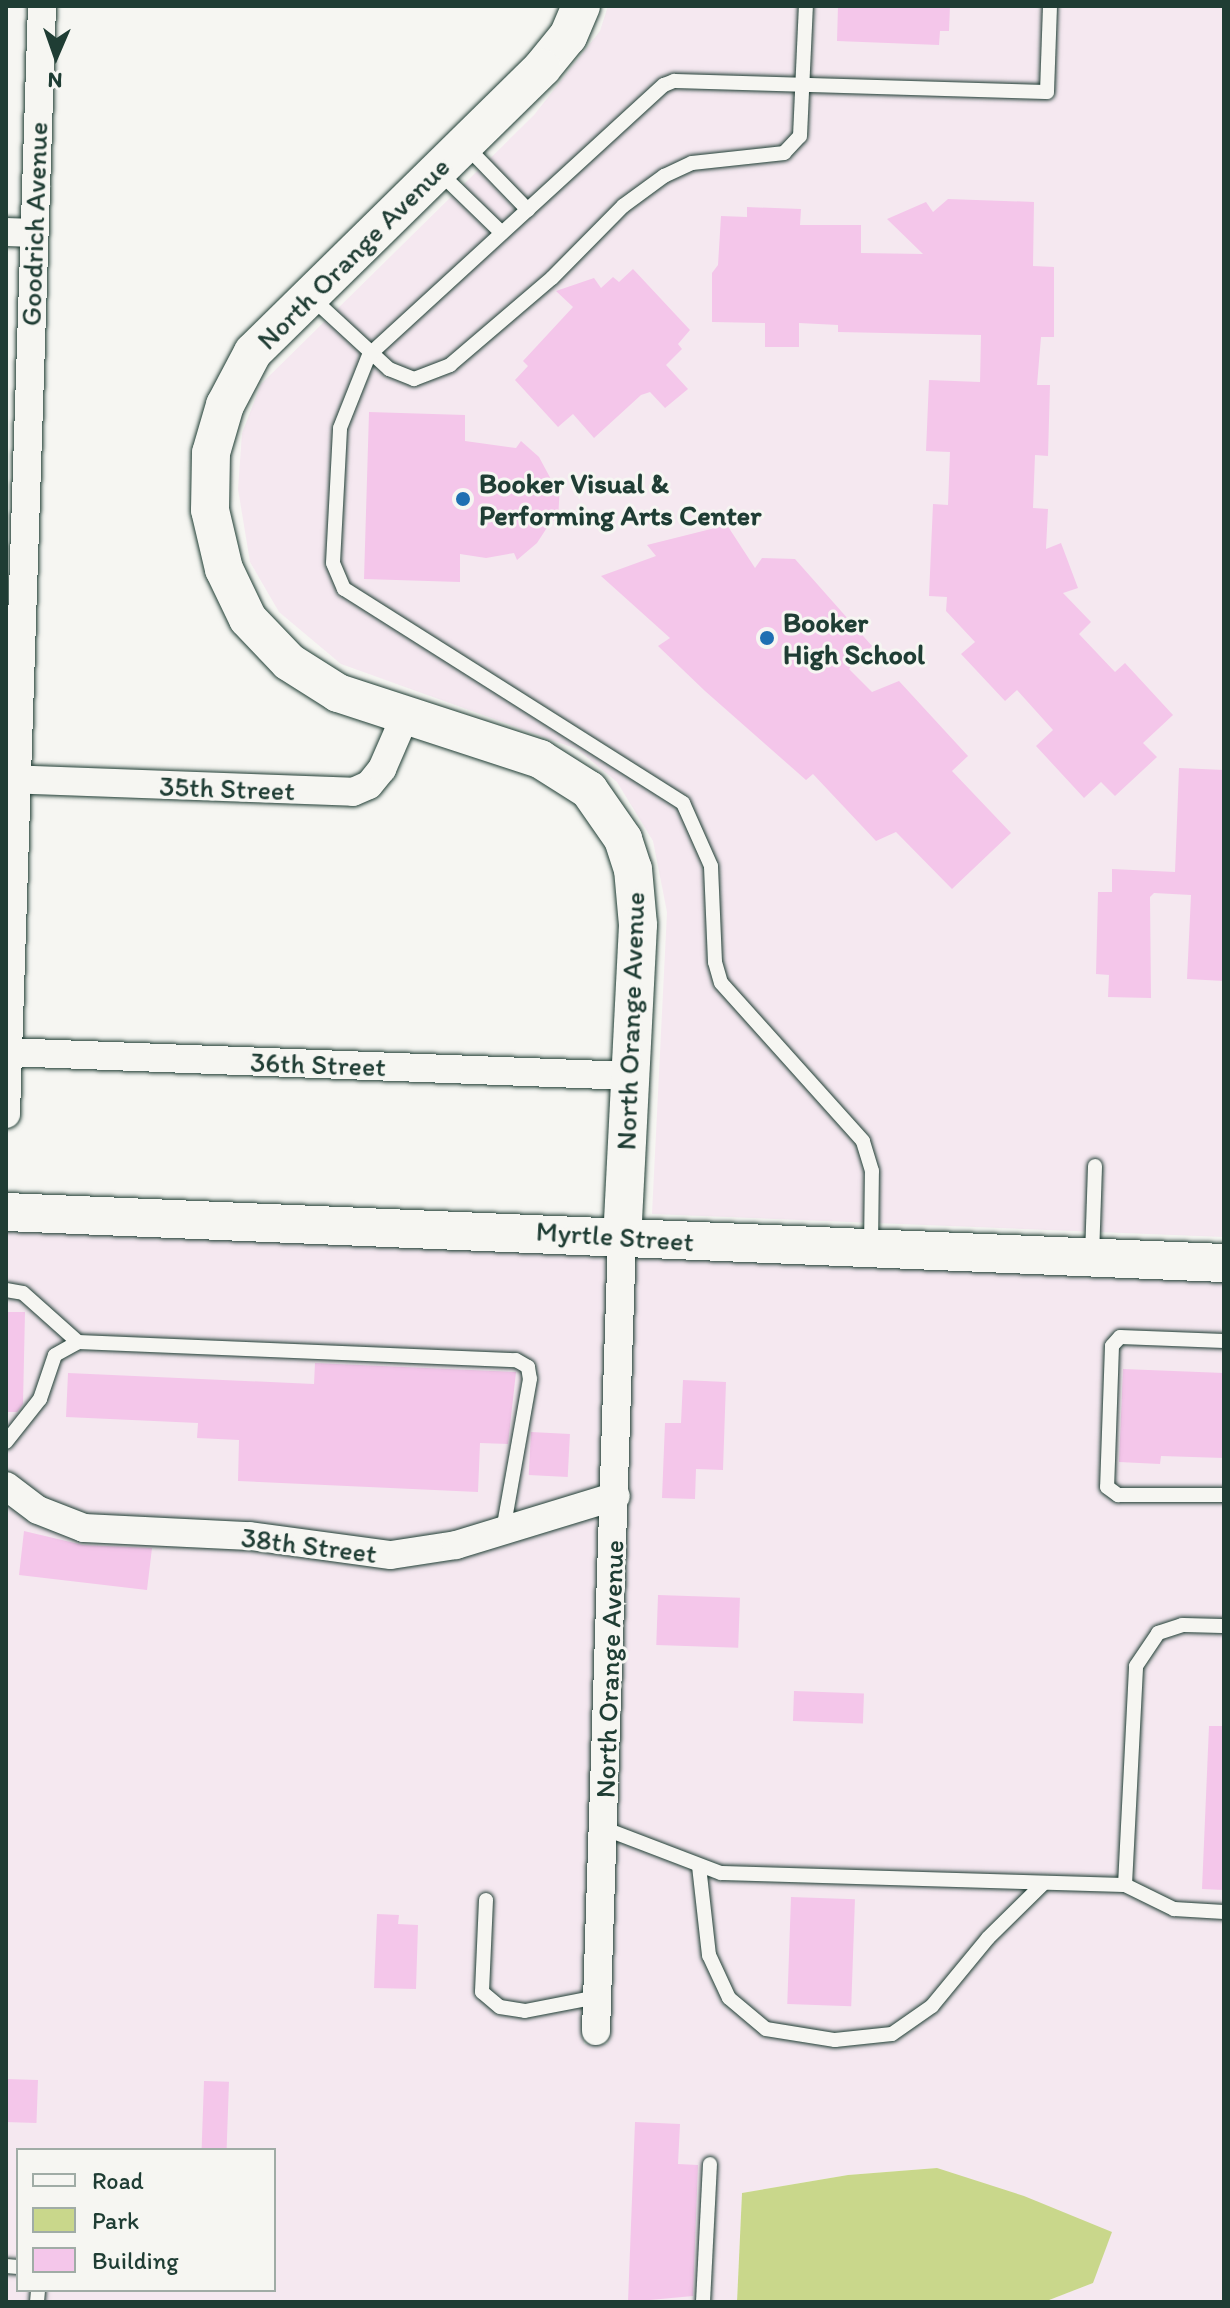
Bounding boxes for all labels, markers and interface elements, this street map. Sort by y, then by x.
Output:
north arrow [16,16,96,96]
text: N [47,67,63,94]
street label: Goodrich Avenue [14,122,54,326]
street label: North Orange Avenue [250,150,456,356]
place label: Booker Visual & Performing Arts Center [479,466,761,532]
marker: Booker Visual & Performing Arts Center [454,490,472,508]
place label: Booker High School [783,605,924,671]
marker: Booker High School [758,629,776,647]
street label: 35th Street [159,769,295,807]
street label: North Orange Avenue [609,891,651,1151]
street label: 36th Street [250,1045,386,1083]
street label: Myrtle Street [535,1214,695,1258]
street label: 38th Street [240,1520,378,1570]
street label: North Orange Avenue [588,1539,630,1799]
legend [16,2148,276,2292]
text: Road [92,2166,144,2195]
text: Park [92,2206,139,2235]
text: Building [92,2246,179,2275]

